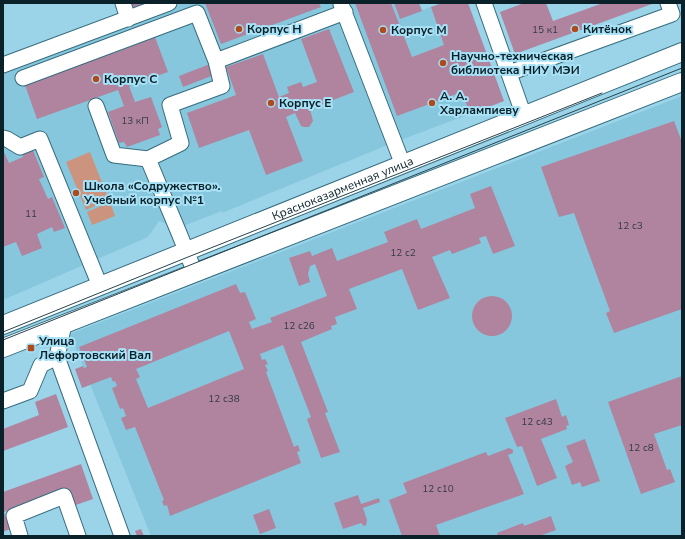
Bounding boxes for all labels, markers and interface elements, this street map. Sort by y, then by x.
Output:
place label: Корпус Н [247,21,301,37]
place label: Китёнок [583,21,632,37]
place label: Корпус М [391,22,447,38]
house number: 15 к1 [532,23,558,37]
marker: Корпус Н [234,24,244,34]
marker: Китёнок [570,24,580,34]
marker: Корпус М [378,25,388,35]
place label: Научно-техническая библиотека НИУ МЭИ [451,48,580,78]
marker: Научно-техническая библиотека НИУ МЭИ [438,58,448,68]
place label: Корпус С [104,71,157,87]
marker: Корпус С [91,74,101,84]
place label: А. А. Харлампиеву [439,88,519,118]
place label: Корпус Е [279,95,331,111]
marker: Корпус Е [266,98,276,108]
marker: А. А. Харлампиеву [427,98,437,108]
house number: 13 кП [121,114,149,128]
street label: Красноказарменная улица [269,153,416,224]
place label: Школа «Содружество». Учебный корпус №1 [83,178,221,208]
marker: Школа «Содружество». Учебный корпус №1 [71,188,81,198]
house number: 11 [25,207,37,221]
house number: 12 с3 [617,219,643,233]
house number: 12 с2 [390,246,416,260]
house number: 12 с26 [283,319,315,333]
place label: Улица Лефортовский Вал [38,333,151,363]
marker: Улица Лефортовский Вал [26,343,36,353]
house number: 12 с38 [208,392,240,406]
house number: 12 с43 [521,415,553,429]
house number: 12 с8 [628,441,654,455]
house number: 12 с10 [422,482,454,496]

